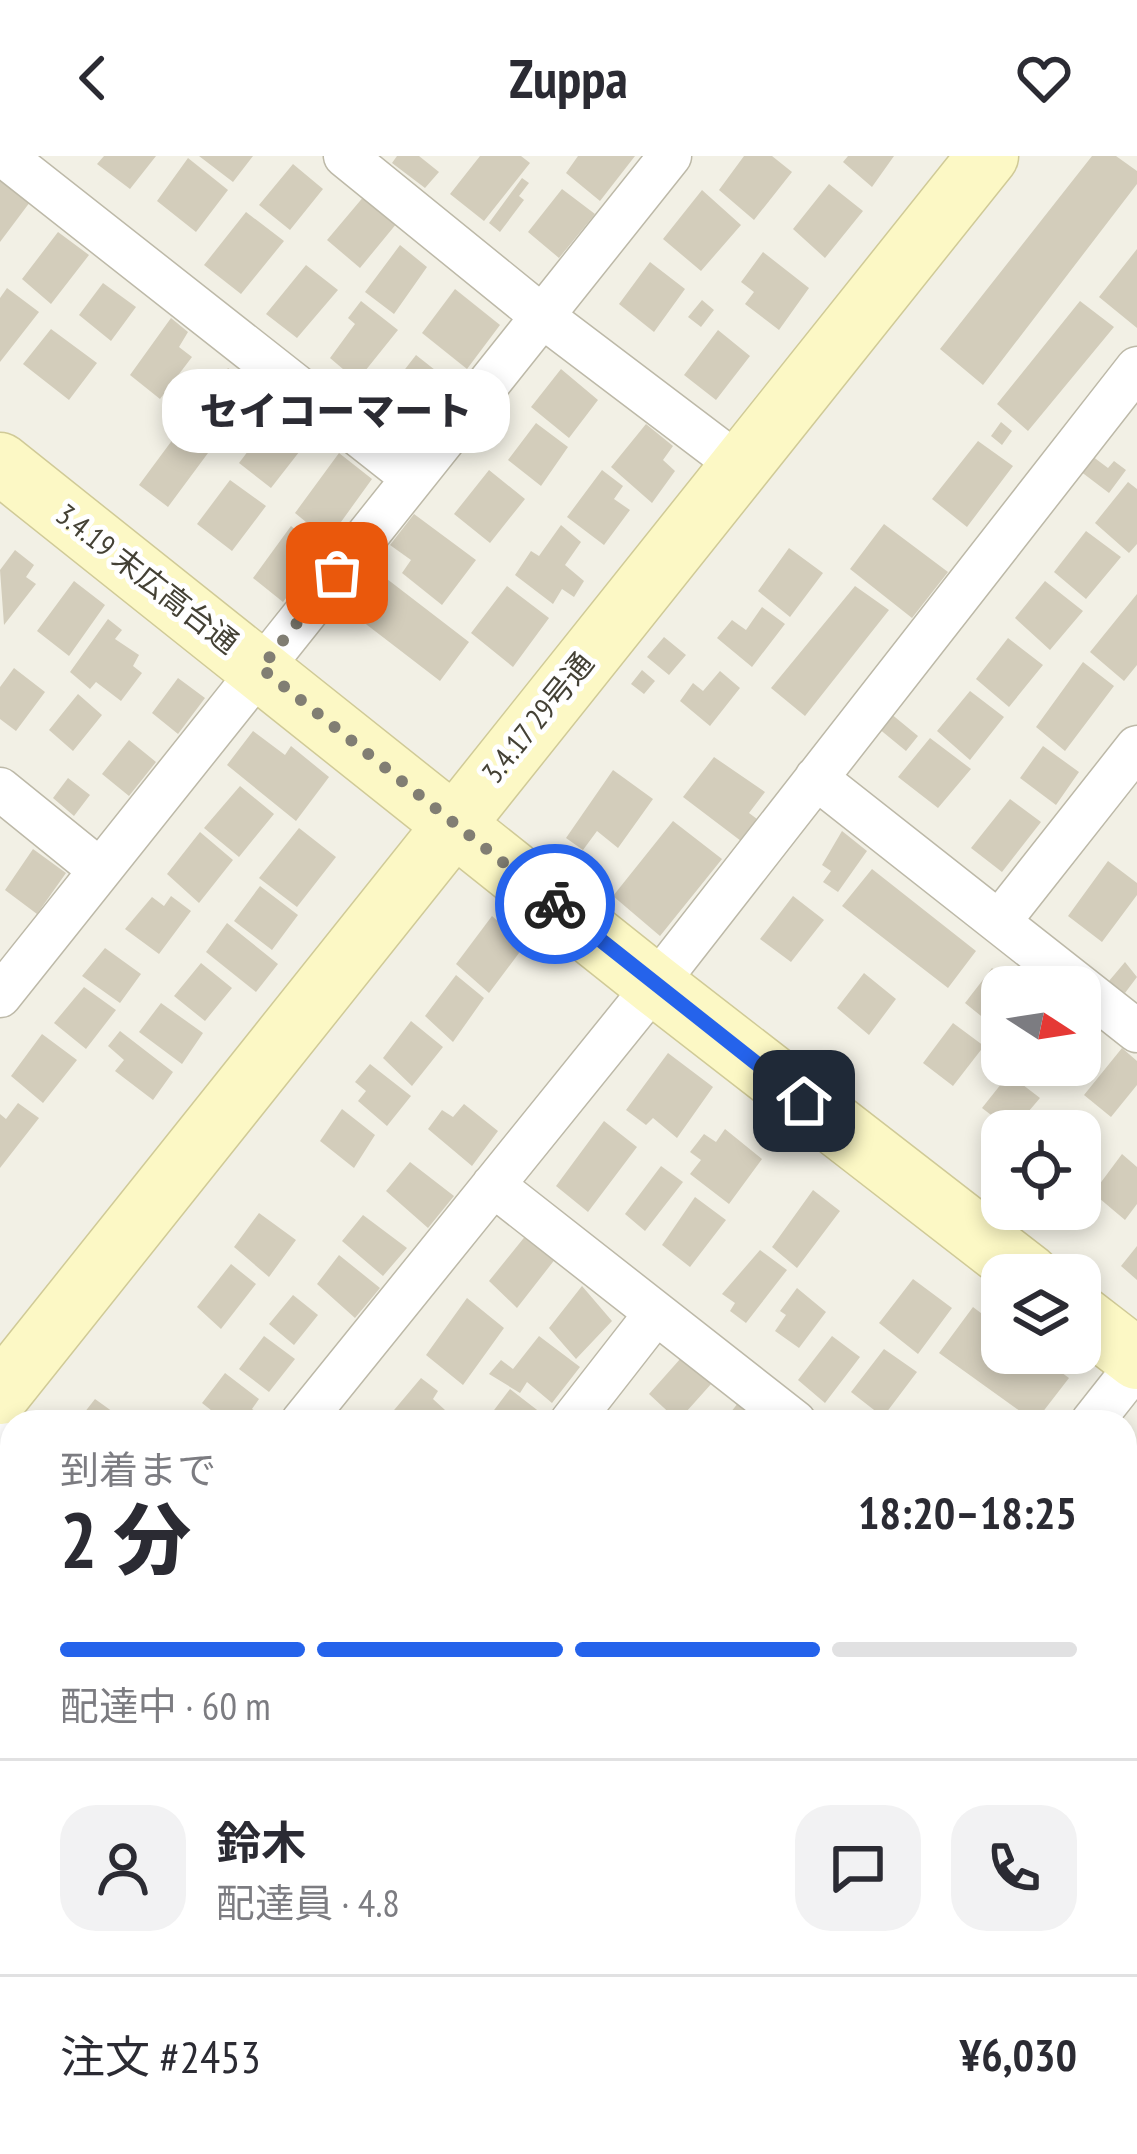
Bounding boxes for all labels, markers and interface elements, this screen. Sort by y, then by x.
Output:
text: Zuppa [509,43,628,113]
icon: back [60,45,126,111]
icon: heart [1011,45,1077,111]
callout: セイコーマート [163,369,511,453]
text: セイコーマート [199,385,473,436]
street label: 3.4.19 末広高台通 [49,494,247,661]
pin [286,522,388,624]
icon: bag [304,540,370,606]
street label: 3.4.17 29号通 [472,644,601,790]
courier [495,844,615,964]
icon: bike [522,871,588,937]
north arrow [981,966,1101,1086]
map controls [981,966,1101,1374]
pin [753,1050,855,1152]
icon: home [771,1068,837,1134]
button: locate [981,1110,1101,1230]
button: layers [981,1254,1101,1374]
text: 到着まで [60,1444,216,1495]
text: 18:20–18:25 [858,1483,1077,1541]
text: 2 分 [60,1489,191,1590]
text: 配達中 · 60 m [60,1680,271,1731]
button: person [60,1805,186,1931]
button: chat [795,1805,921,1931]
button: phone [951,1805,1077,1931]
text: 鈴木 [216,1813,306,1871]
text: 配達員 · 4.8 [216,1877,400,1928]
text: ¥6,030 [960,2025,1077,2083]
text: 注文 #2453 [60,2027,261,2085]

